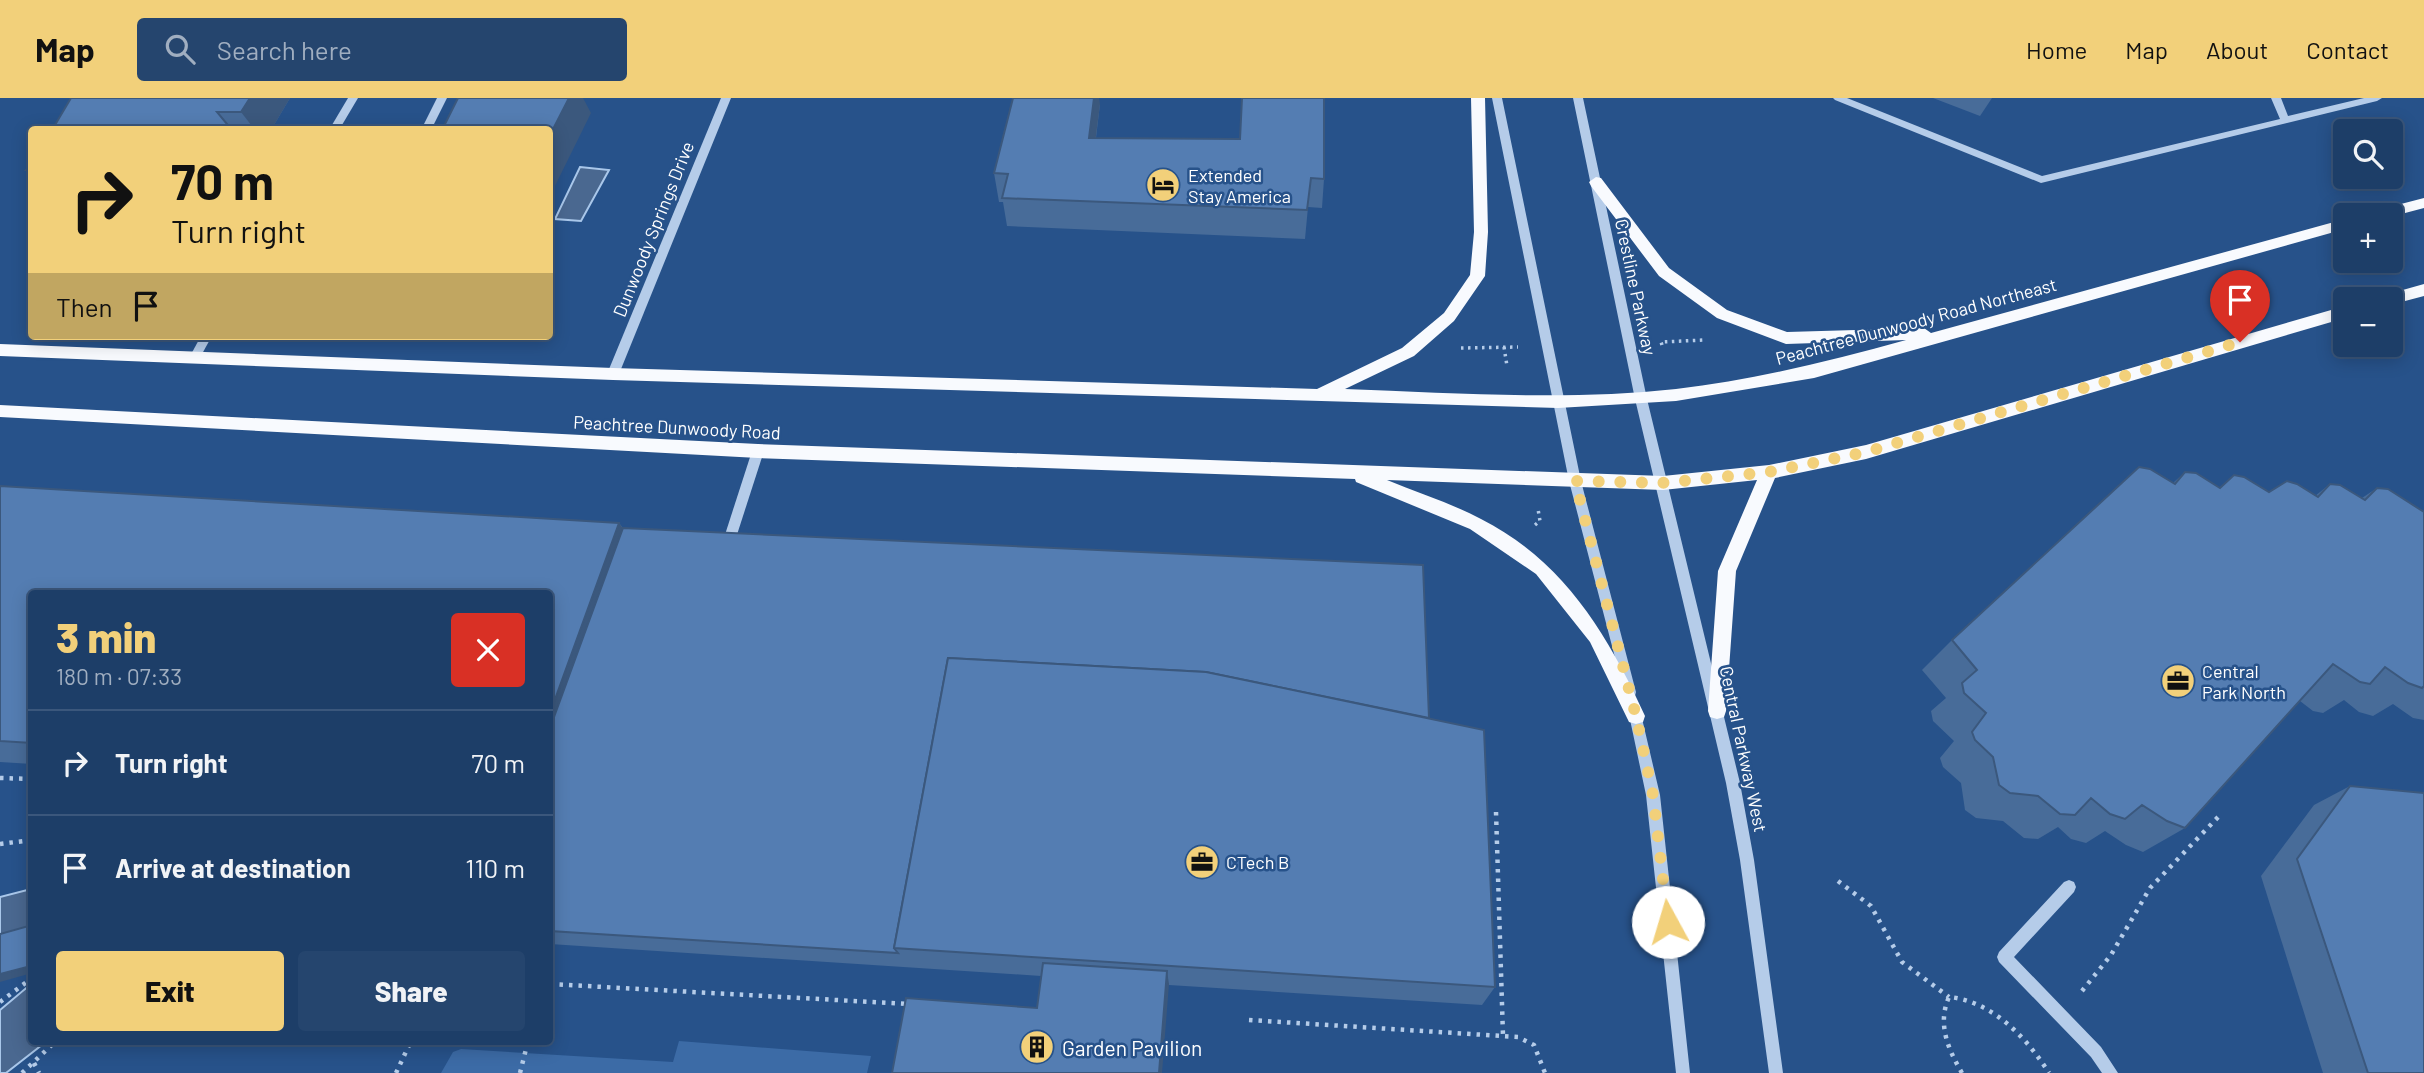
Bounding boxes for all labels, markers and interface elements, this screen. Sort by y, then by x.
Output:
search box [137,18,627,81]
text: Map [35,29,95,69]
icon: search [161,30,199,68]
text: Search here [217,34,352,65]
text: Home [2026,35,2087,64]
text: Map [2125,35,2168,64]
text: About [2206,35,2268,64]
text: Contact [2306,35,2389,64]
map controls [2333,119,2403,357]
button: search [2333,119,2403,189]
street label: Dunwoody Springs Drive [608,138,698,320]
text: 70 m [171,151,274,210]
icon: right [56,154,147,245]
place label: Extended Stay America [1188,164,1291,207]
hotel icon: Extended Stay America [1144,166,1182,204]
button: + [2333,203,2403,273]
text: Turn right [171,211,306,249]
street label: Crestline Parkway [1611,217,1661,357]
pin [2210,270,2270,342]
street label: Peachtree Dunwoody Road Northeast [1773,273,2059,369]
icon: arrive [2221,281,2259,319]
icon: arrive [127,287,165,325]
button: − [2333,287,2403,357]
text: Then [56,291,113,322]
street label: Peachtree Dunwoody Road [573,411,781,443]
text: 3 min [56,611,156,661]
button: close [451,613,525,687]
place label: Central Park North [2202,660,2286,703]
text: 180 m · 07:33 [56,662,182,690]
office icon: Central Park North [2159,662,2197,700]
street label: Central Parkway West [1716,664,1772,834]
icon: right [56,744,94,782]
text: Turn right [115,747,228,778]
text: 70 m [471,747,525,778]
office icon: CTech B [1183,843,1221,881]
icon: arrive [56,849,94,887]
place label: CTech B [1226,851,1289,873]
text: Arrive at destination [115,852,351,883]
text: 110 m [465,852,525,883]
position arrow [1631,885,1705,959]
button: Exit [56,951,284,1031]
button: Share [298,951,525,1031]
building icon: Garden Pavilion [1018,1028,1056,1066]
place label: Garden Pavilion [1062,1035,1202,1060]

